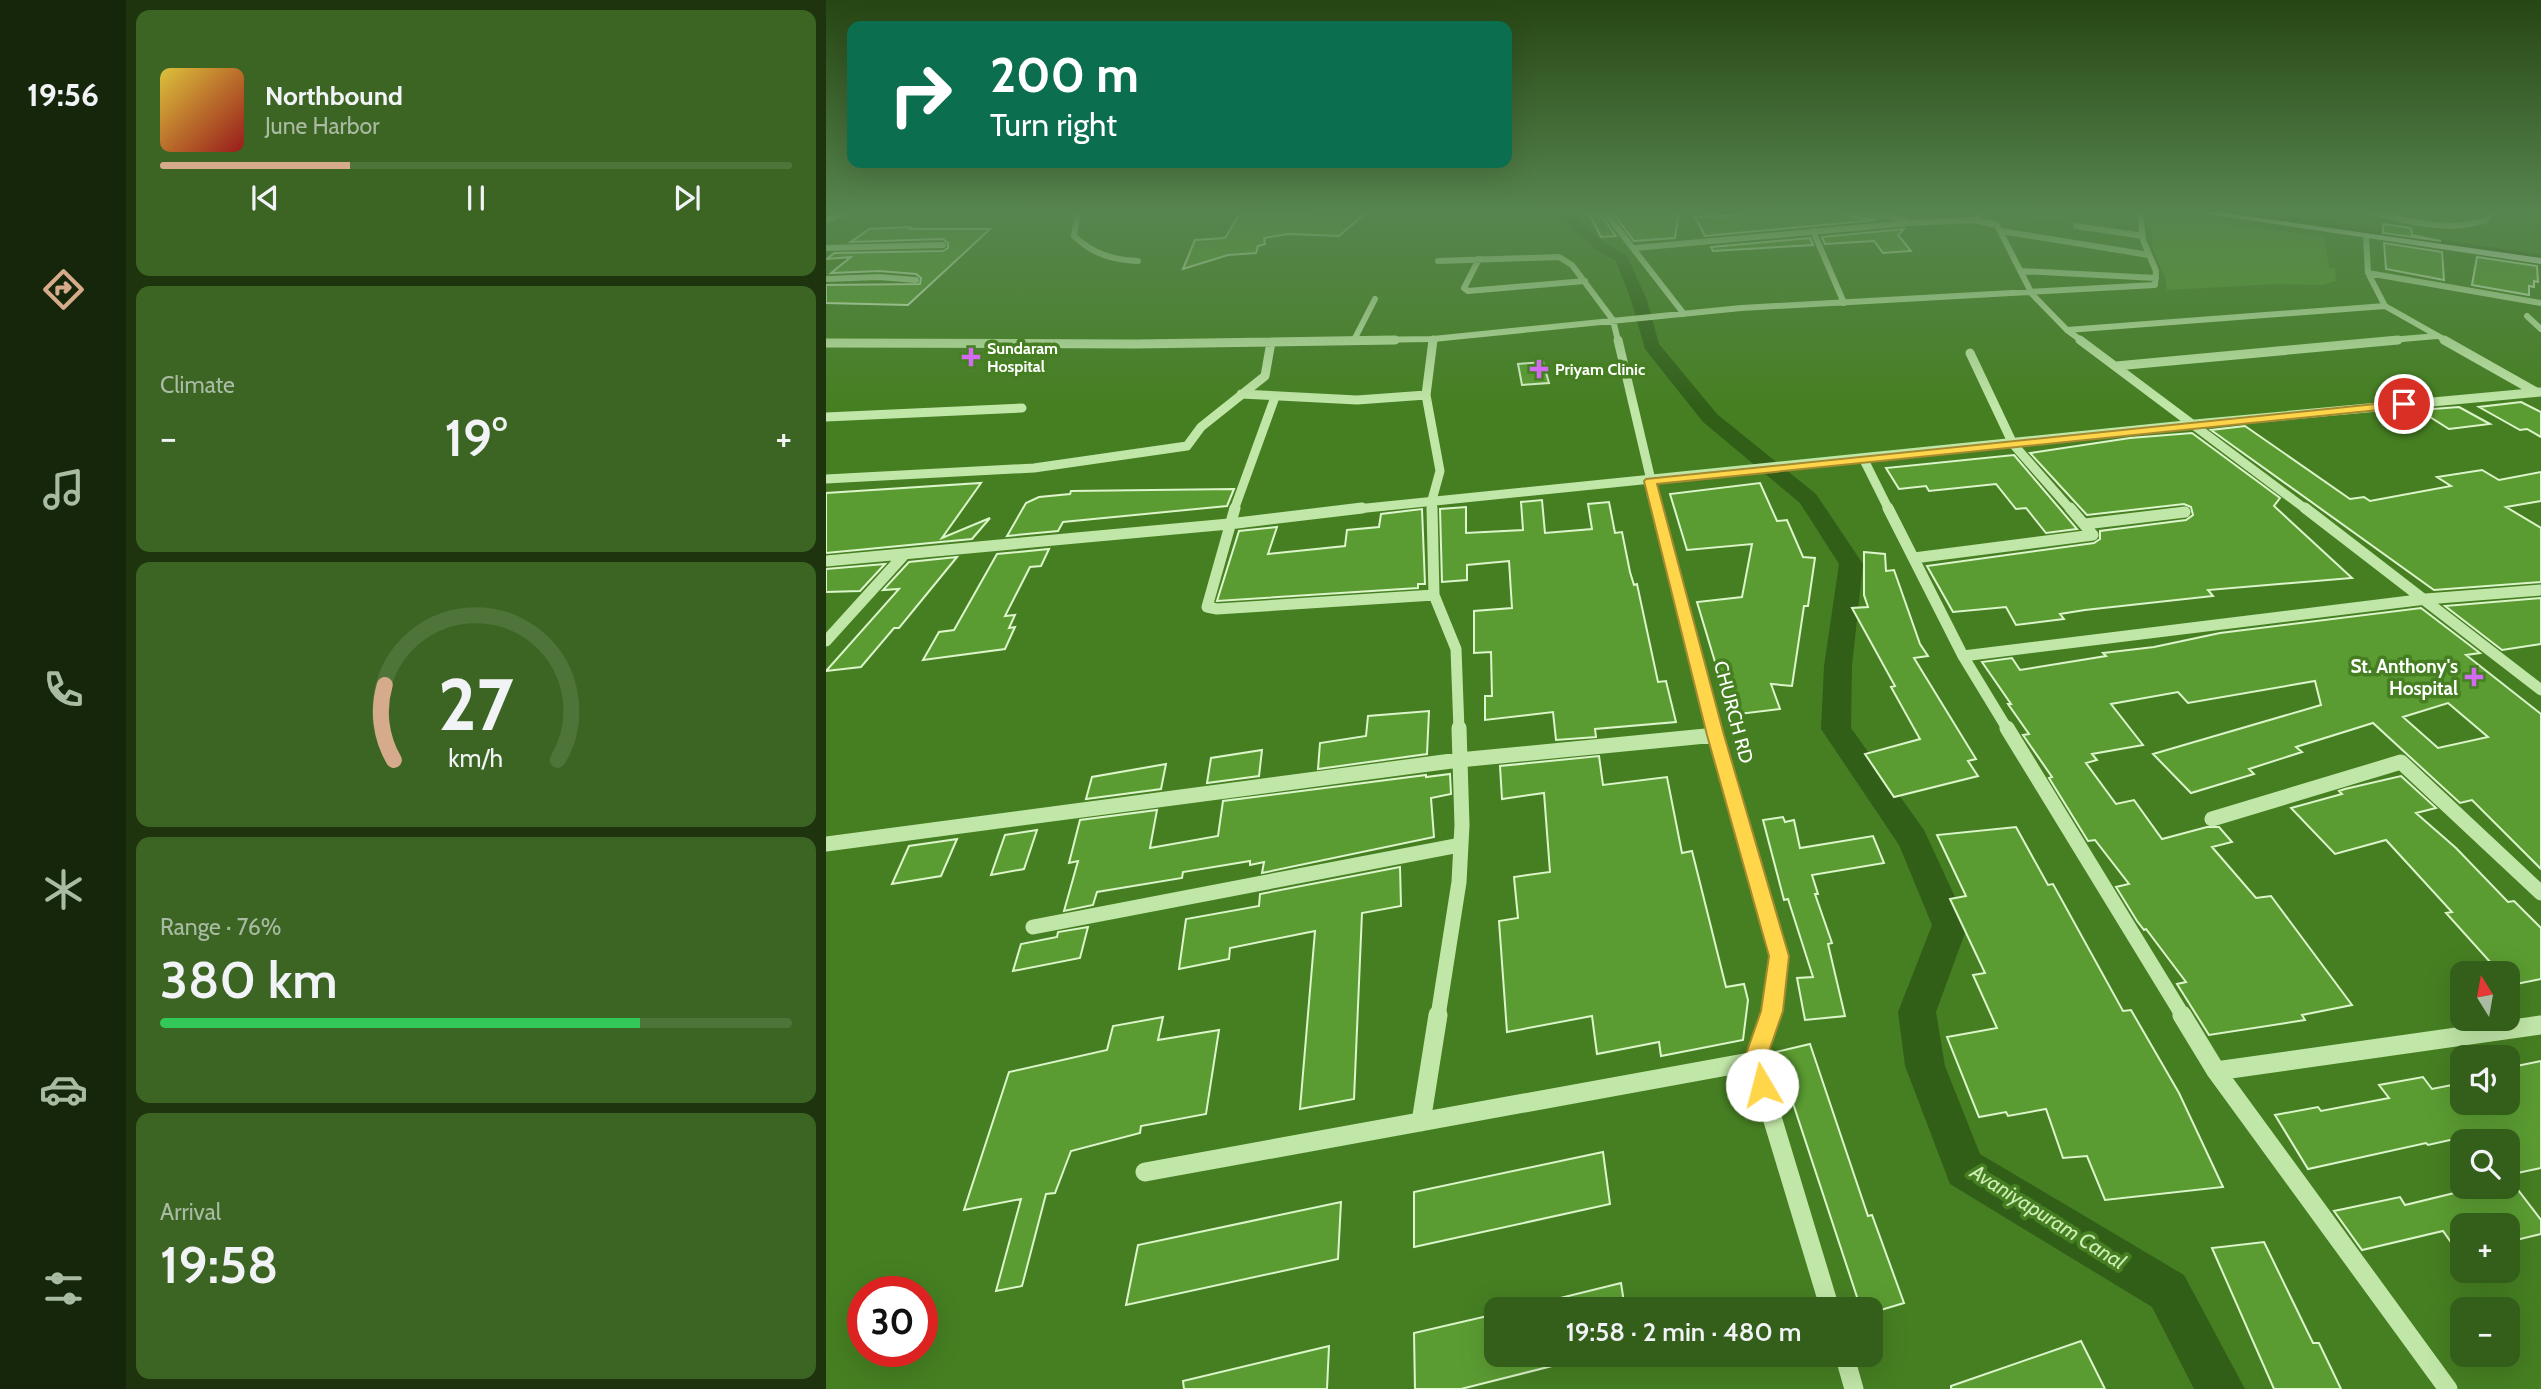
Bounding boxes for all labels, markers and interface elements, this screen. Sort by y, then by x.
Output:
text: 200 m [990,45,1139,104]
icon: right [875,49,966,140]
text: 19:56 [27,75,99,114]
text: Northbound [265,80,403,112]
text: Turn right [990,105,1117,144]
text: June Harbor [265,112,379,140]
icon: previous [246,179,284,217]
icon: pause [457,179,495,217]
icon: next [668,179,706,217]
icon: directions [39,265,88,314]
place label: Sundaram Hospital [987,339,1058,376]
marker: Sundaram Hospital [961,347,981,367]
marker: Priyam Clinic [1529,359,1549,379]
place label: Priyam Clinic [1555,360,1645,379]
text: Climate [160,371,235,399]
pin [2374,374,2434,434]
icon: arrive [2385,385,2423,423]
text: 19° [445,406,507,469]
text: − [160,414,177,461]
text: + [775,414,792,461]
icon: music [39,465,88,514]
place label: St. Anthony's Hospital [2350,655,2458,700]
street label: CHURCH RD [1709,658,1758,766]
text: 27 [438,661,514,749]
icon: phone [39,665,88,714]
marker: St. Anthony's Hospital [2464,667,2484,687]
text: km/h [449,743,503,773]
icon: climate [39,865,88,914]
text: Range · 76% [160,913,281,941]
text: 380 km [160,948,338,1011]
north arrow [2450,961,2520,1031]
map controls [2450,961,2520,1367]
button: sound [2450,1045,2520,1115]
position arrow [1725,1048,1799,1122]
icon: car [39,1065,88,1114]
button: search [2450,1129,2520,1199]
water label: Avaniyapuram Canal [1965,1158,2131,1274]
text: Arrival [160,1198,221,1226]
button: + [2450,1213,2520,1283]
text: 19:58 [160,1233,278,1296]
icon: filters [39,1264,88,1313]
speed limit sign: 30 [847,1276,938,1367]
button: − [2450,1297,2520,1367]
text: 19:58 · 2 min · 480 m [1566,1316,1801,1348]

